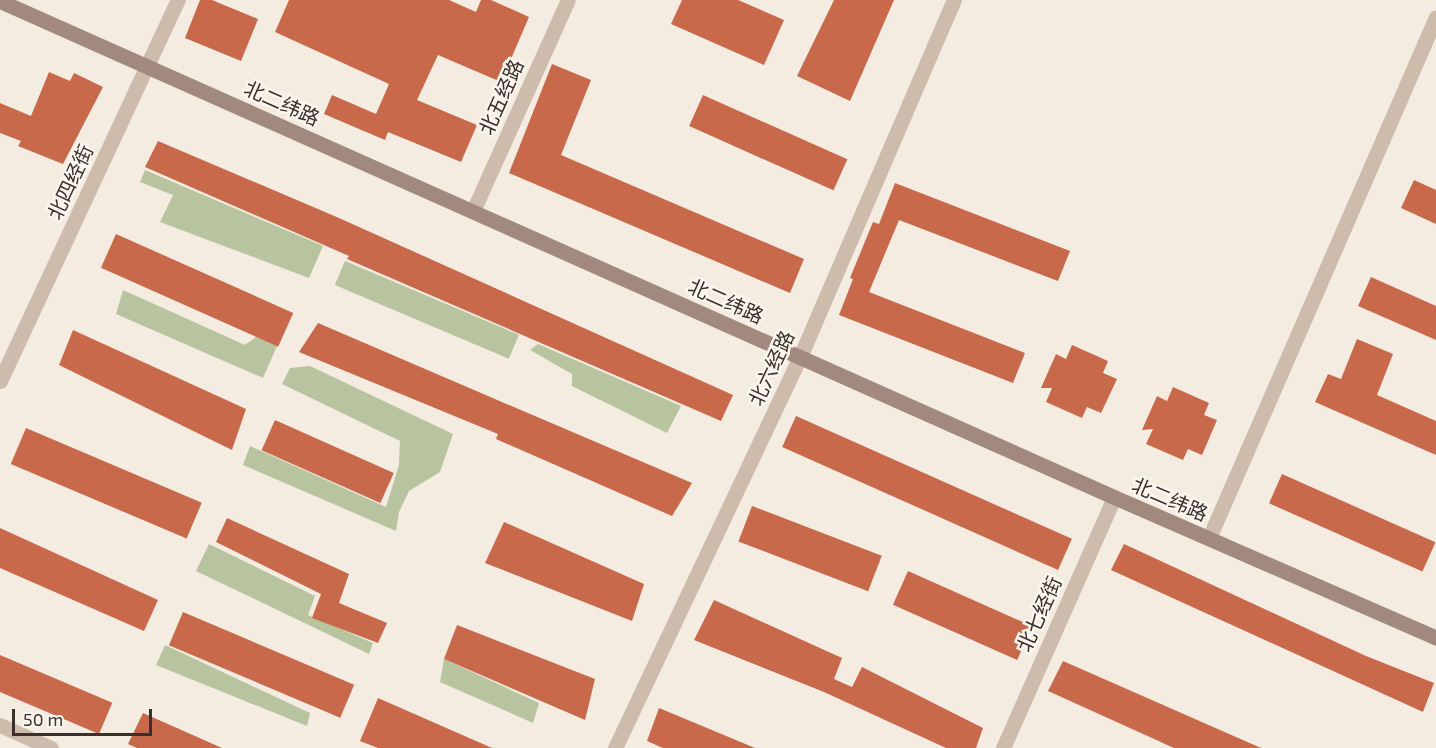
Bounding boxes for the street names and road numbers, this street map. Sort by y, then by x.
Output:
street label: 北五经路 [474,56,528,138]
street label: 北二纬路 [241,76,323,130]
street label: 北四经街 [42,141,98,223]
street label: 北二纬路 [685,274,767,328]
street label: 北六经路 [743,327,799,409]
street label: 北二纬路 [1128,472,1212,526]
street label: 北七经街 [1012,573,1066,655]

